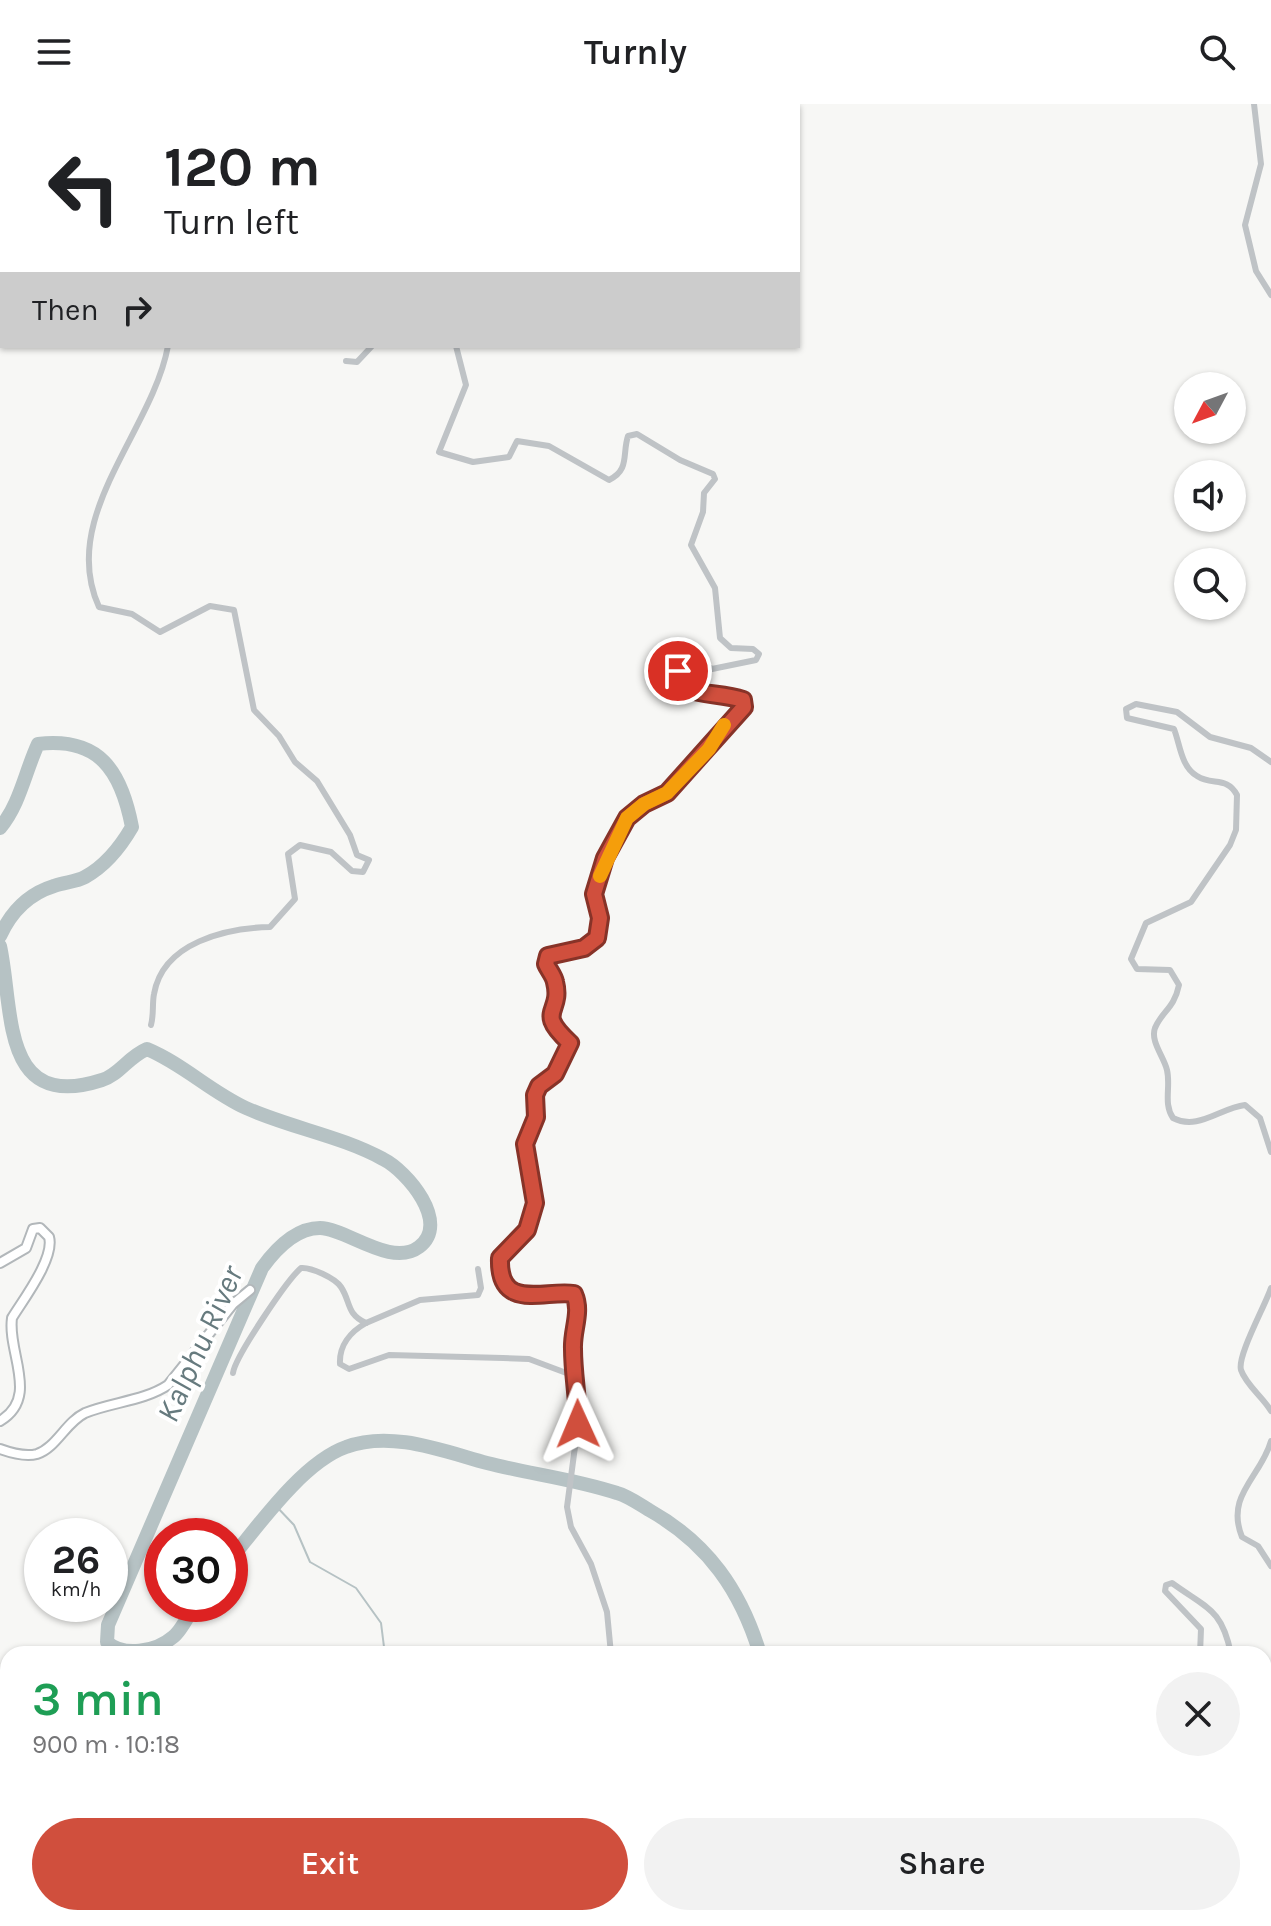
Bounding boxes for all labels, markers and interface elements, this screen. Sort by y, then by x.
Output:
icon: menu [32,30,76,74]
icon: search [1195,30,1239,74]
text: Turnly [584,31,687,73]
text: 120 m [164,134,321,199]
icon: left [32,136,136,240]
text: Turn left [164,201,299,243]
icon: right [115,288,159,332]
text: Then [32,292,99,328]
north arrow [1174,372,1246,444]
map controls [1174,372,1246,620]
button: sound [1174,460,1246,532]
button: search [1174,548,1246,620]
pin [644,637,712,705]
icon: arrive [656,649,700,693]
water label: Kalphu River [149,1259,251,1428]
position arrow [536,1382,620,1466]
speed limit sign: 30 [144,1518,248,1622]
text: 26 [52,1536,100,1583]
text: km/h [51,1578,101,1601]
text: 3 min [32,1671,164,1727]
button: close [1156,1672,1240,1756]
text: 900 m · 10:18 [32,1729,180,1760]
button: Exit [32,1818,628,1910]
button: Share [644,1818,1240,1910]

